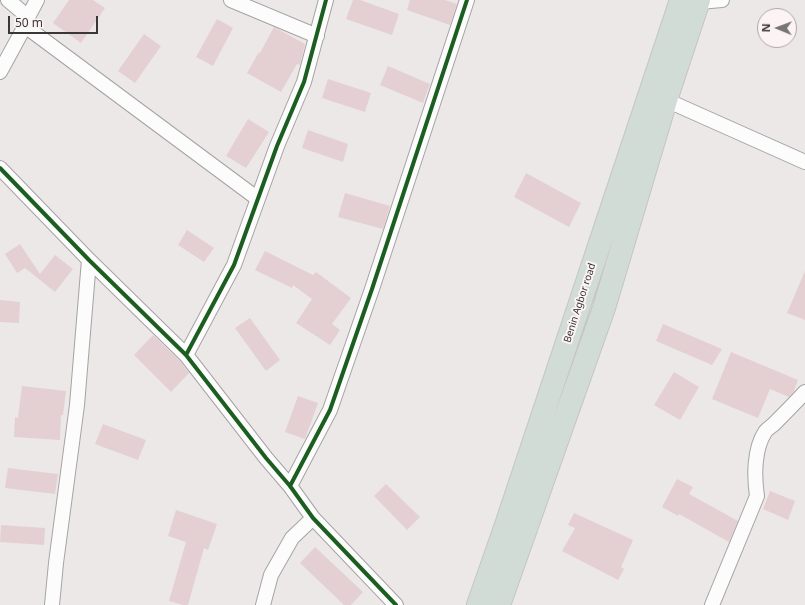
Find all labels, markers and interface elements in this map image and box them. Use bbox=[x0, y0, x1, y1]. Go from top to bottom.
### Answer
scale bar bbox=[10, 8, 100, 34]
north arrow bbox=[757, 8, 797, 48]
text: 50 m bbox=[15, 14, 43, 31]
text: N bbox=[758, 23, 773, 32]
street label: Benin Agbor road bbox=[561, 262, 599, 344]

